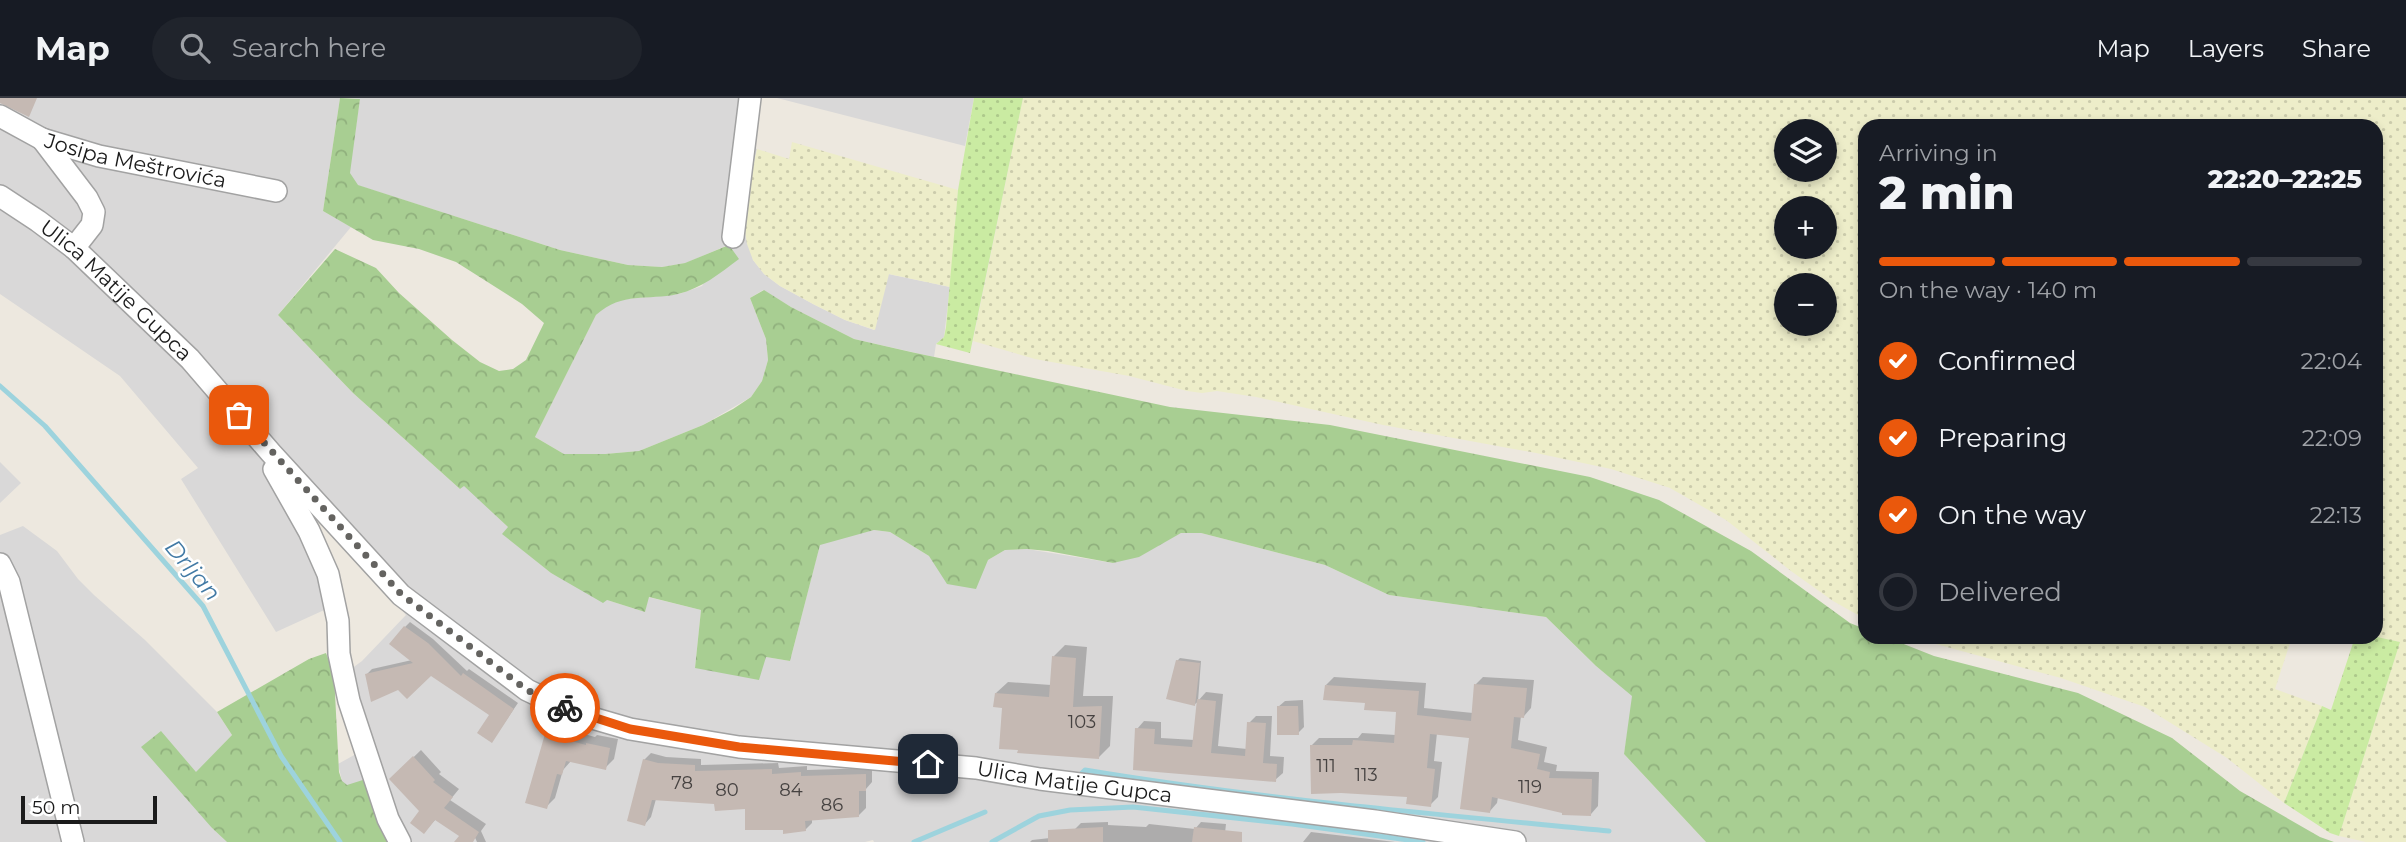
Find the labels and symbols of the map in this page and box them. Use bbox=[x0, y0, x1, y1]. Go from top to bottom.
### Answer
street label: Josipa Meštrovića bbox=[41, 127, 228, 193]
street label: Ulica Matije Gupca bbox=[36, 214, 197, 366]
pin bbox=[209, 385, 269, 445]
water label: Drljan bbox=[159, 534, 227, 606]
courier bbox=[530, 673, 600, 743]
house number: 103 bbox=[1068, 711, 1096, 733]
pin bbox=[898, 734, 958, 794]
street label: Ulica Matije Gupca bbox=[975, 755, 1174, 807]
house number: 111 bbox=[1316, 755, 1336, 777]
house number: 113 bbox=[1354, 764, 1378, 786]
house number: 78 bbox=[671, 772, 693, 794]
house number: 119 bbox=[1518, 776, 1542, 798]
house number: 80 bbox=[715, 779, 739, 801]
house number: 84 bbox=[779, 779, 803, 801]
scale bar bbox=[21, 793, 158, 825]
house number: 86 bbox=[821, 794, 843, 816]

